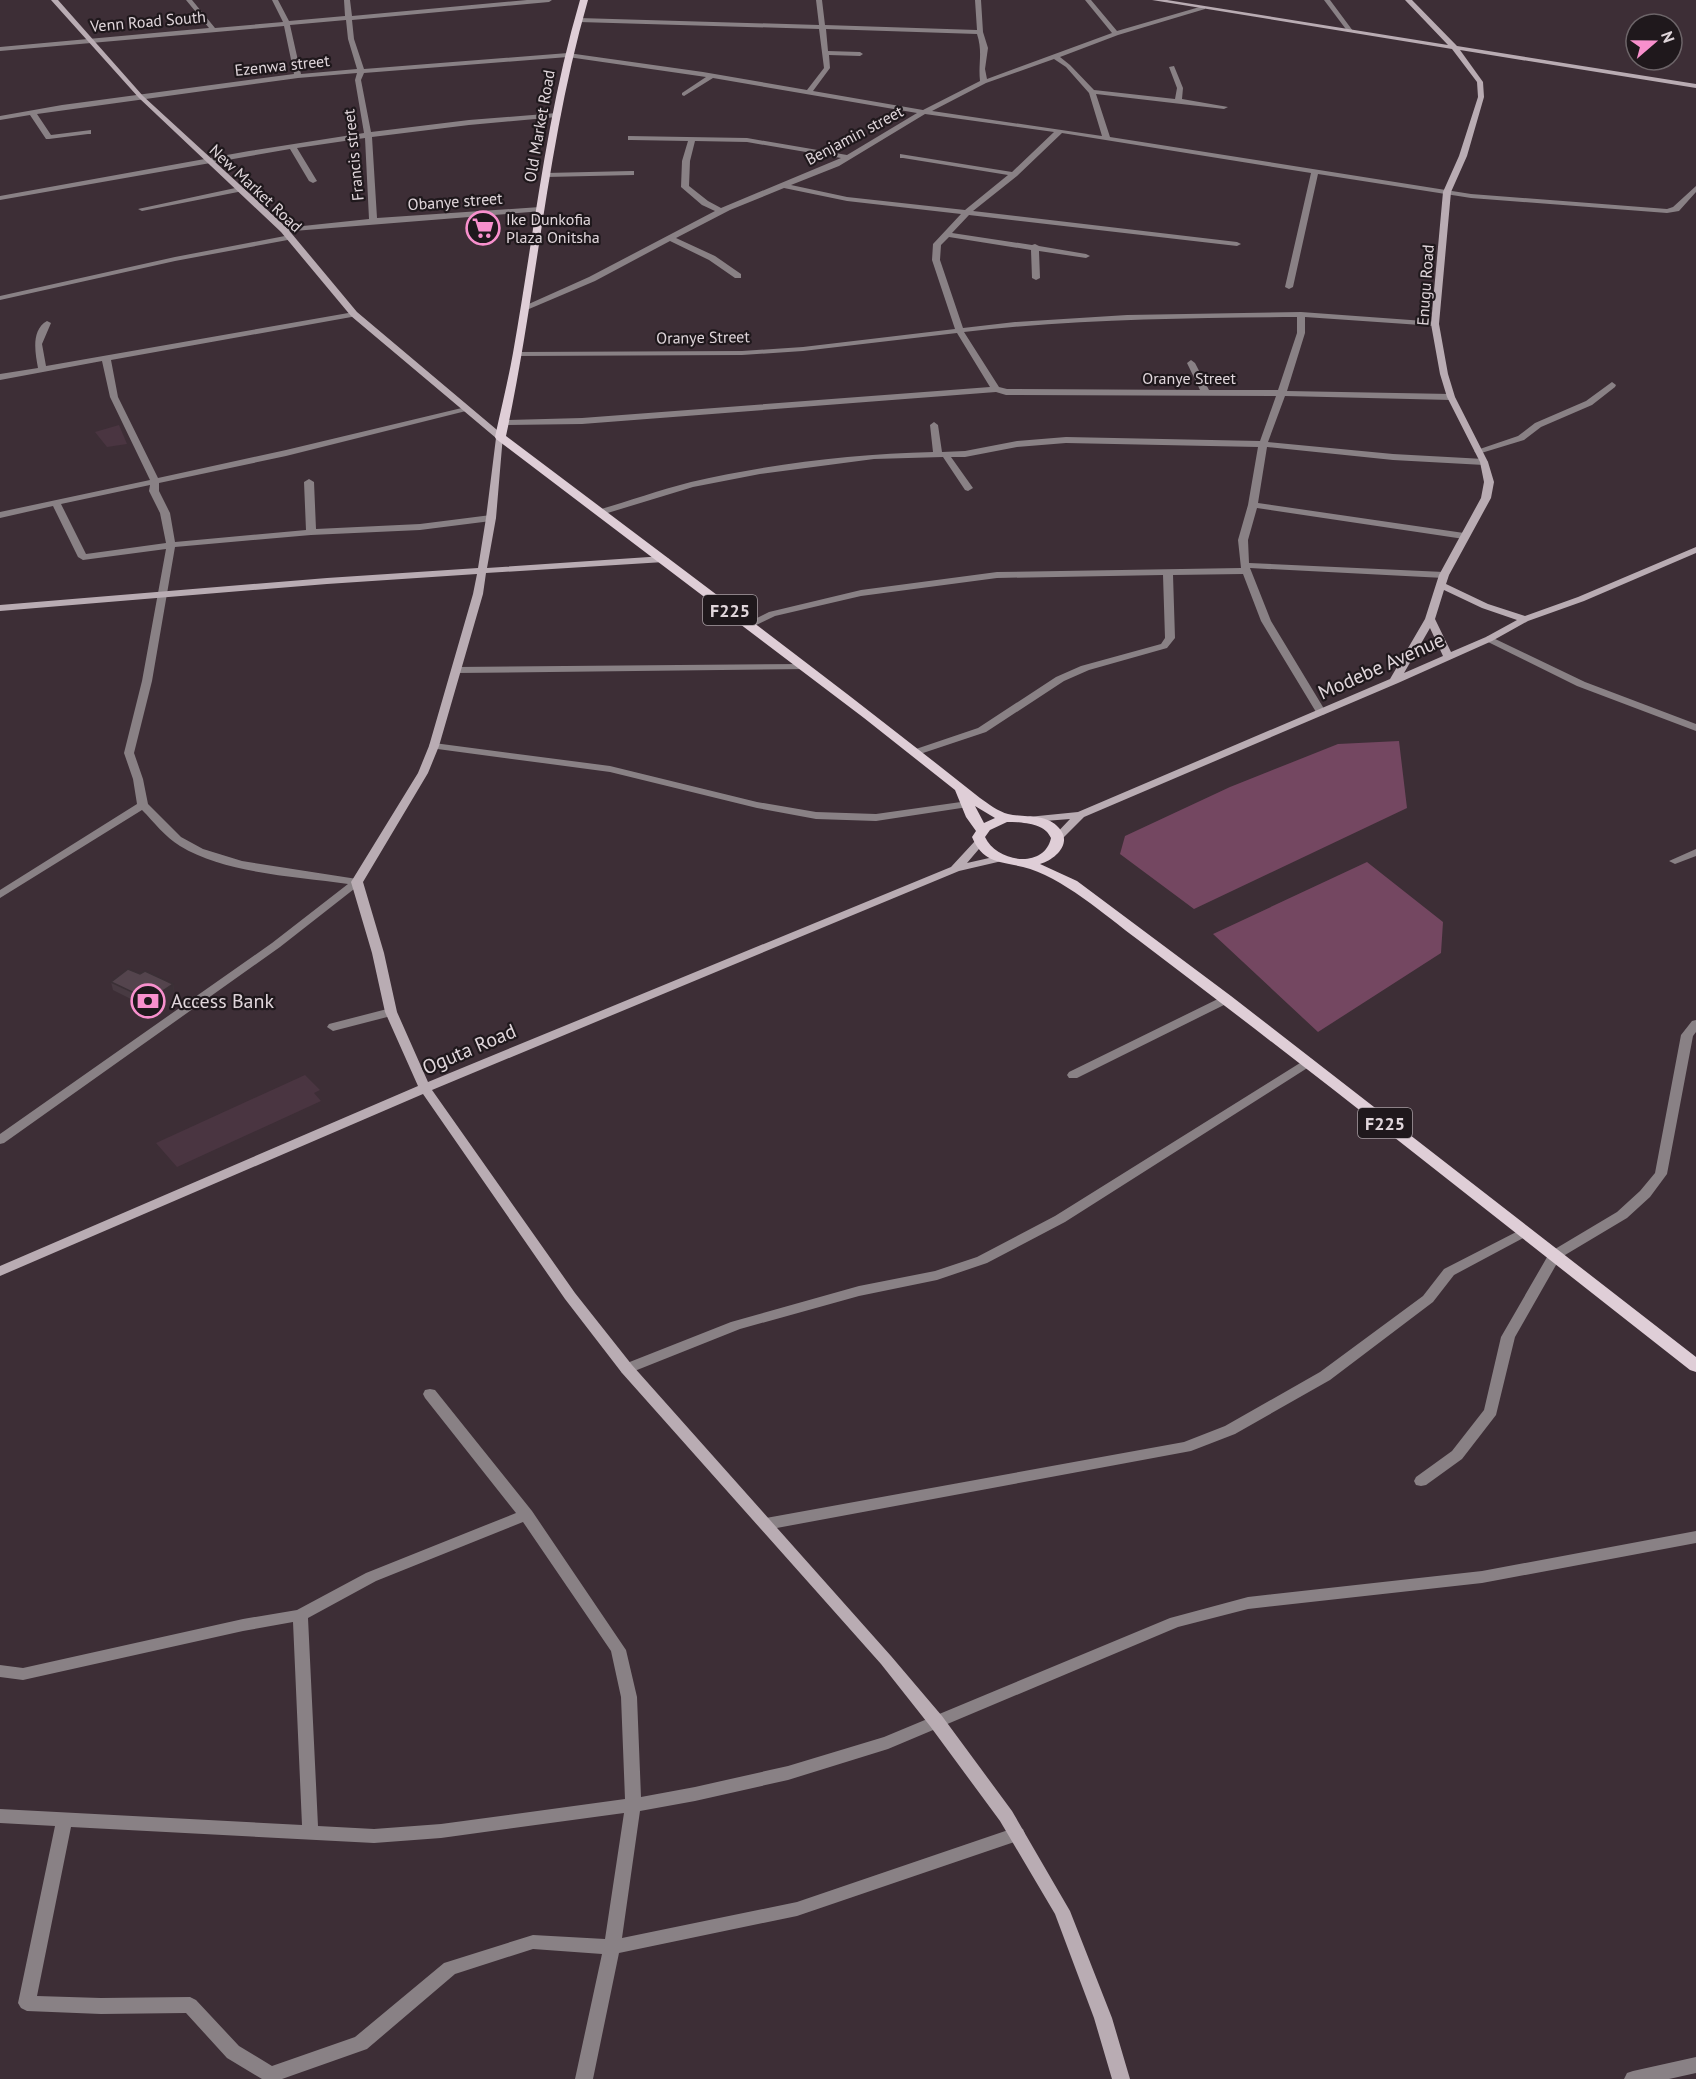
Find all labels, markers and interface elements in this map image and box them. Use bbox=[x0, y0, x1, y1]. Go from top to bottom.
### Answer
street label: Venn Road South bbox=[88, 6, 207, 36]
north arrow bbox=[1624, 12, 1684, 72]
text: N bbox=[1657, 29, 1679, 45]
street label: Ezenwa street bbox=[233, 50, 331, 80]
street label: Old Market Road bbox=[519, 68, 559, 184]
street label: Benjamin street bbox=[802, 101, 907, 169]
street label: Francis street bbox=[338, 108, 368, 202]
street label: New Market Road bbox=[205, 140, 307, 236]
street label: Obanye street bbox=[407, 188, 504, 214]
place label: Ike Dunkofia Plaza Onitsha bbox=[506, 209, 600, 247]
supermarket icon: Ike Dunkofia Plaza Onitsha bbox=[465, 210, 501, 246]
street label: Enugu Road bbox=[1412, 244, 1438, 326]
street label: Oranye Street bbox=[656, 326, 751, 348]
street label: Oranye Street bbox=[1142, 368, 1236, 388]
road number: F225 bbox=[703, 595, 757, 625]
street label: Modebe Avenue bbox=[1314, 627, 1448, 705]
bank icon: Access Bank bbox=[130, 983, 166, 1019]
place label: Access Bank bbox=[171, 988, 274, 1014]
street label: Oguta Road bbox=[418, 1018, 520, 1080]
road number: F225 bbox=[1358, 1108, 1412, 1138]

